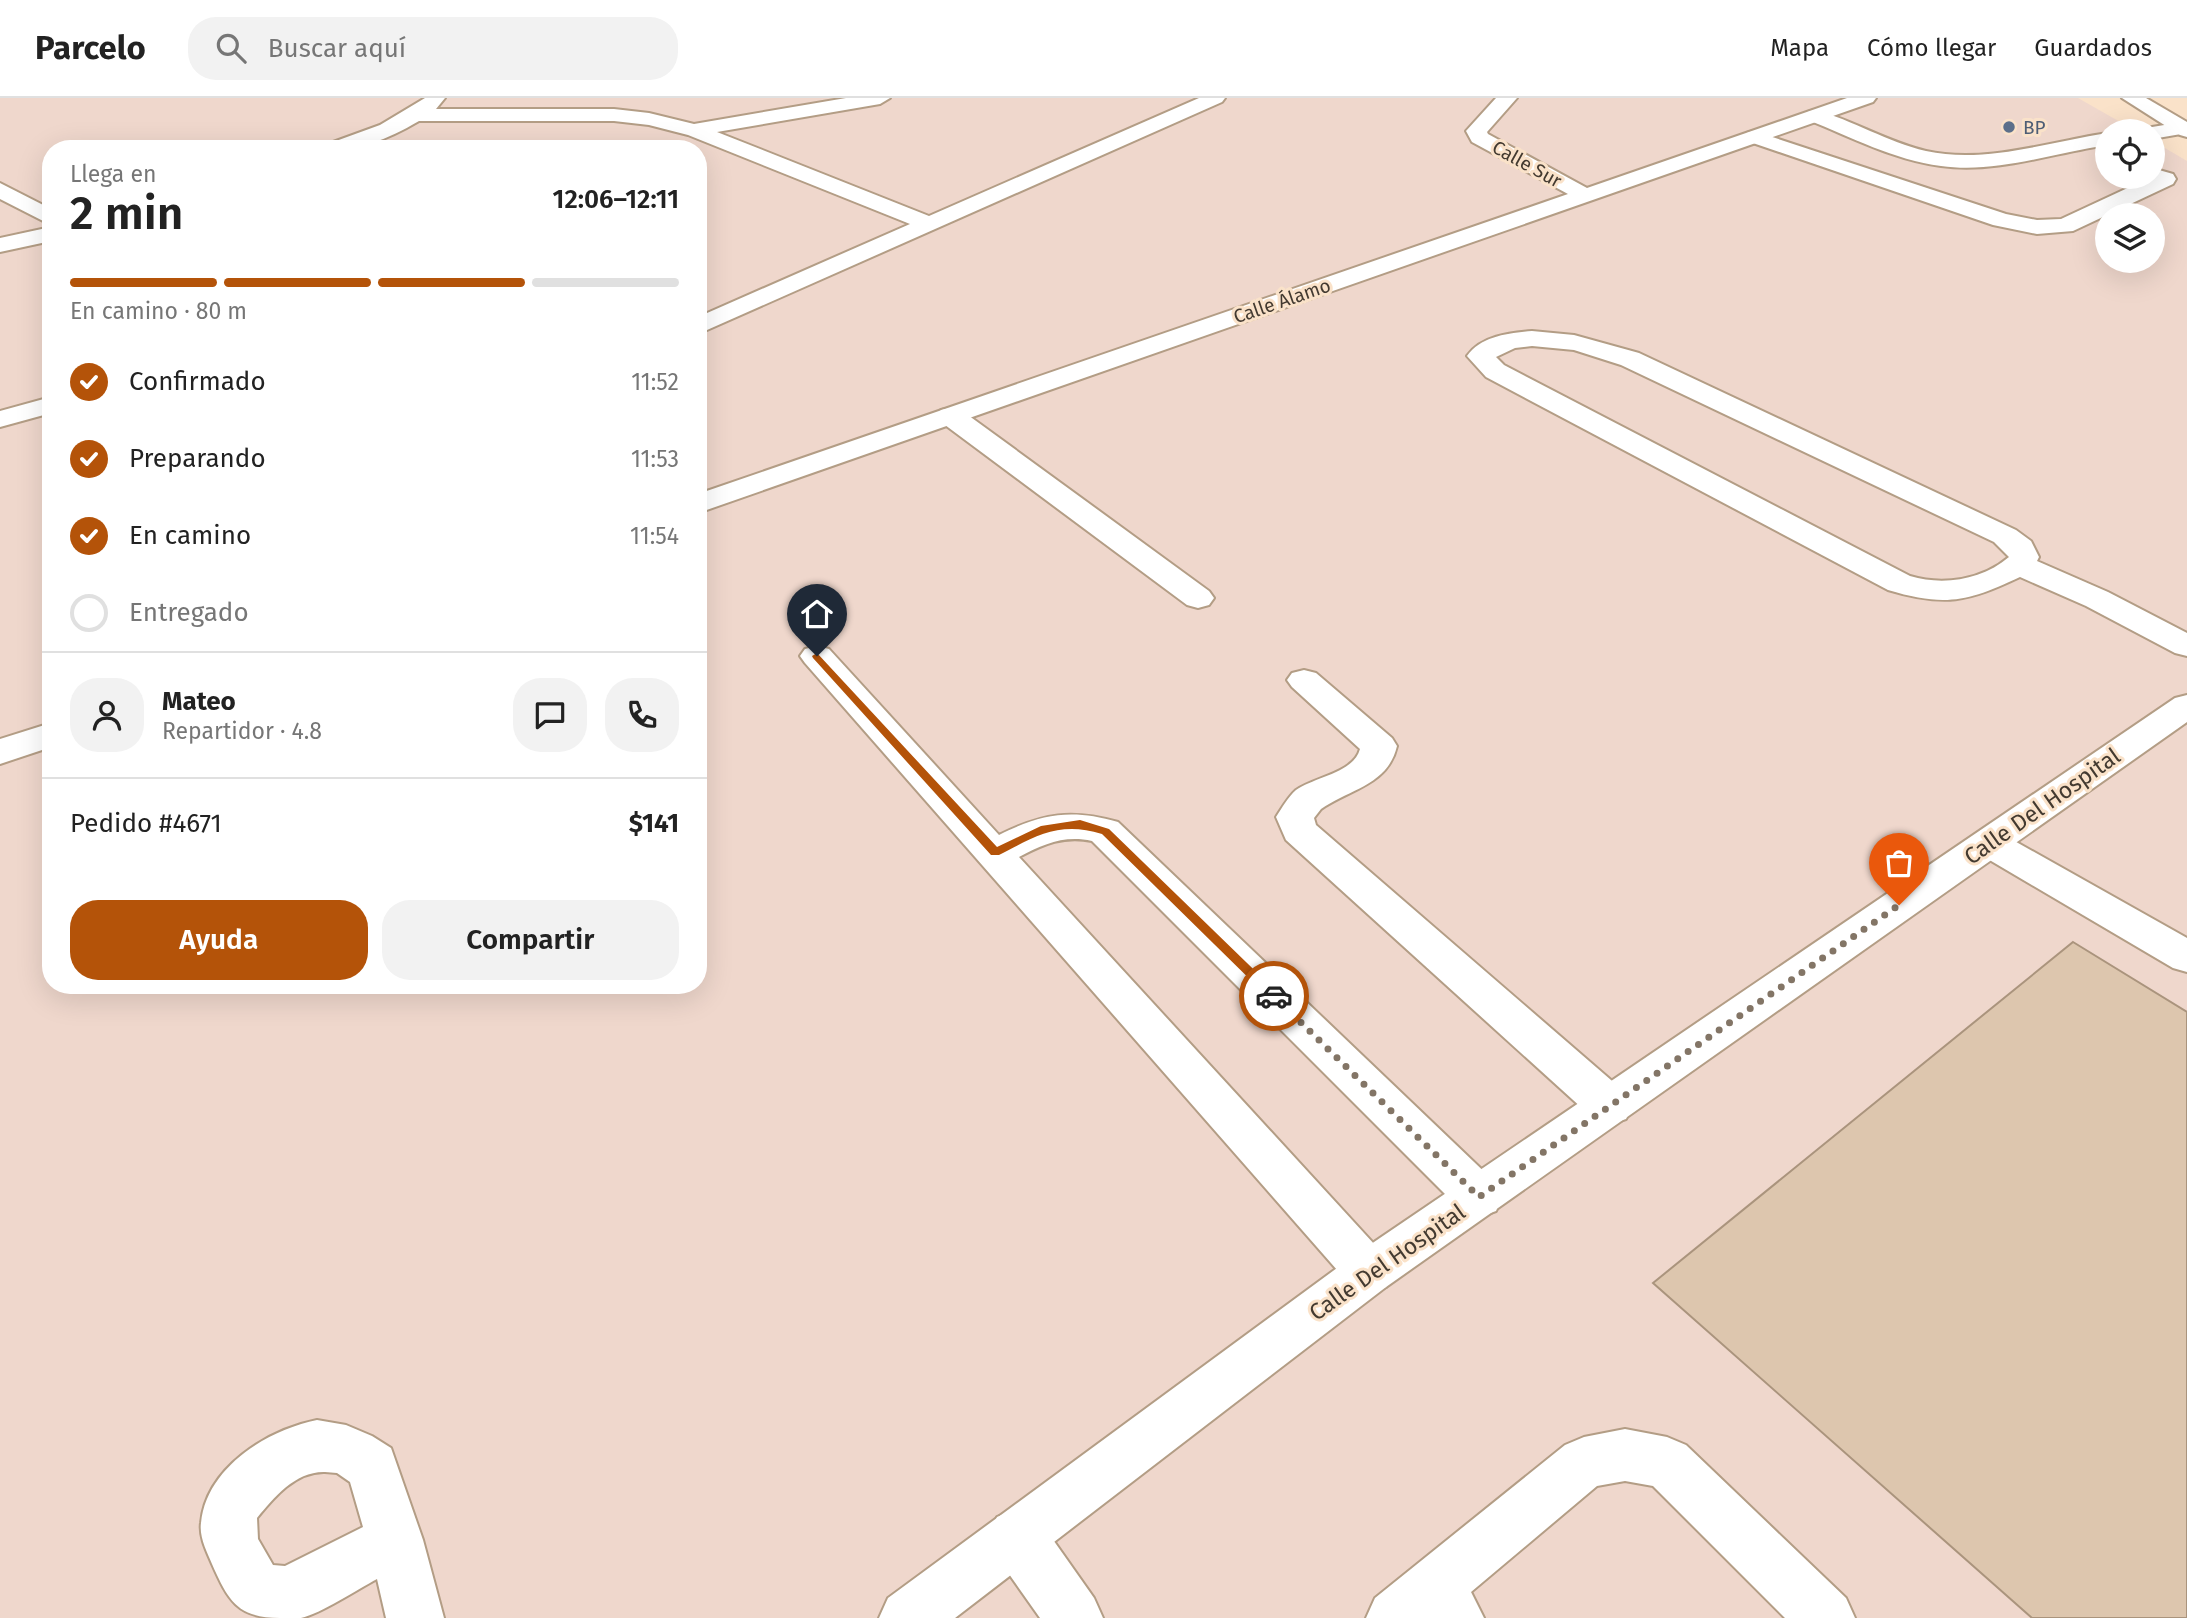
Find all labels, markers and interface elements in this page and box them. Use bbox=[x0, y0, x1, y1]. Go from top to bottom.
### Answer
search box bbox=[188, 17, 678, 80]
text: Parcelo bbox=[35, 28, 146, 68]
icon: search bbox=[212, 29, 250, 67]
text: Buscar aquí bbox=[268, 33, 406, 64]
text: Mapa bbox=[1770, 34, 1829, 62]
text: Cómo llegar bbox=[1867, 34, 1996, 62]
text: Guardados bbox=[2034, 34, 2152, 62]
place label: BP bbox=[2023, 116, 2046, 139]
marker: BP bbox=[2001, 119, 2017, 135]
map controls bbox=[2095, 119, 2165, 273]
button: locate bbox=[2095, 119, 2165, 189]
street label: Calle Sur bbox=[1488, 136, 1566, 193]
text: Llega en bbox=[70, 160, 156, 188]
text: 12:06–12:11 bbox=[553, 184, 679, 215]
text: 2 min bbox=[70, 186, 183, 241]
button: layers bbox=[2095, 203, 2165, 273]
street label: Calle Álamo bbox=[1230, 274, 1334, 328]
text: En camino · 80 m bbox=[70, 297, 247, 325]
icon: check bbox=[70, 363, 108, 401]
text: Confirmado bbox=[129, 366, 266, 397]
text: 11:52 bbox=[631, 368, 679, 396]
icon: check bbox=[70, 440, 108, 478]
text: Preparando bbox=[129, 443, 266, 474]
text: 11:53 bbox=[631, 445, 679, 473]
icon: check bbox=[70, 517, 108, 555]
text: En camino bbox=[129, 520, 251, 551]
text: 11:54 bbox=[630, 522, 679, 550]
pin bbox=[787, 584, 847, 656]
icon: home bbox=[798, 595, 836, 633]
text: Entregado bbox=[129, 597, 249, 628]
button: person bbox=[70, 678, 144, 752]
button: chat bbox=[513, 678, 587, 752]
button: phone bbox=[605, 678, 679, 752]
text: Mateo bbox=[162, 686, 236, 717]
text: Repartidor · 4.8 bbox=[162, 717, 322, 745]
street label: Calle Del Hospital bbox=[1959, 742, 2126, 870]
text: Pedido #4671 bbox=[70, 808, 222, 839]
text: $141 bbox=[629, 808, 679, 839]
pin bbox=[1869, 833, 1929, 905]
icon: bag bbox=[1880, 844, 1918, 882]
button: Ayuda bbox=[70, 900, 368, 980]
button: Compartir bbox=[382, 900, 679, 980]
courier bbox=[1239, 961, 1309, 1031]
icon: car bbox=[1255, 977, 1293, 1015]
street label: Calle Del Hospital bbox=[1304, 1198, 1471, 1326]

